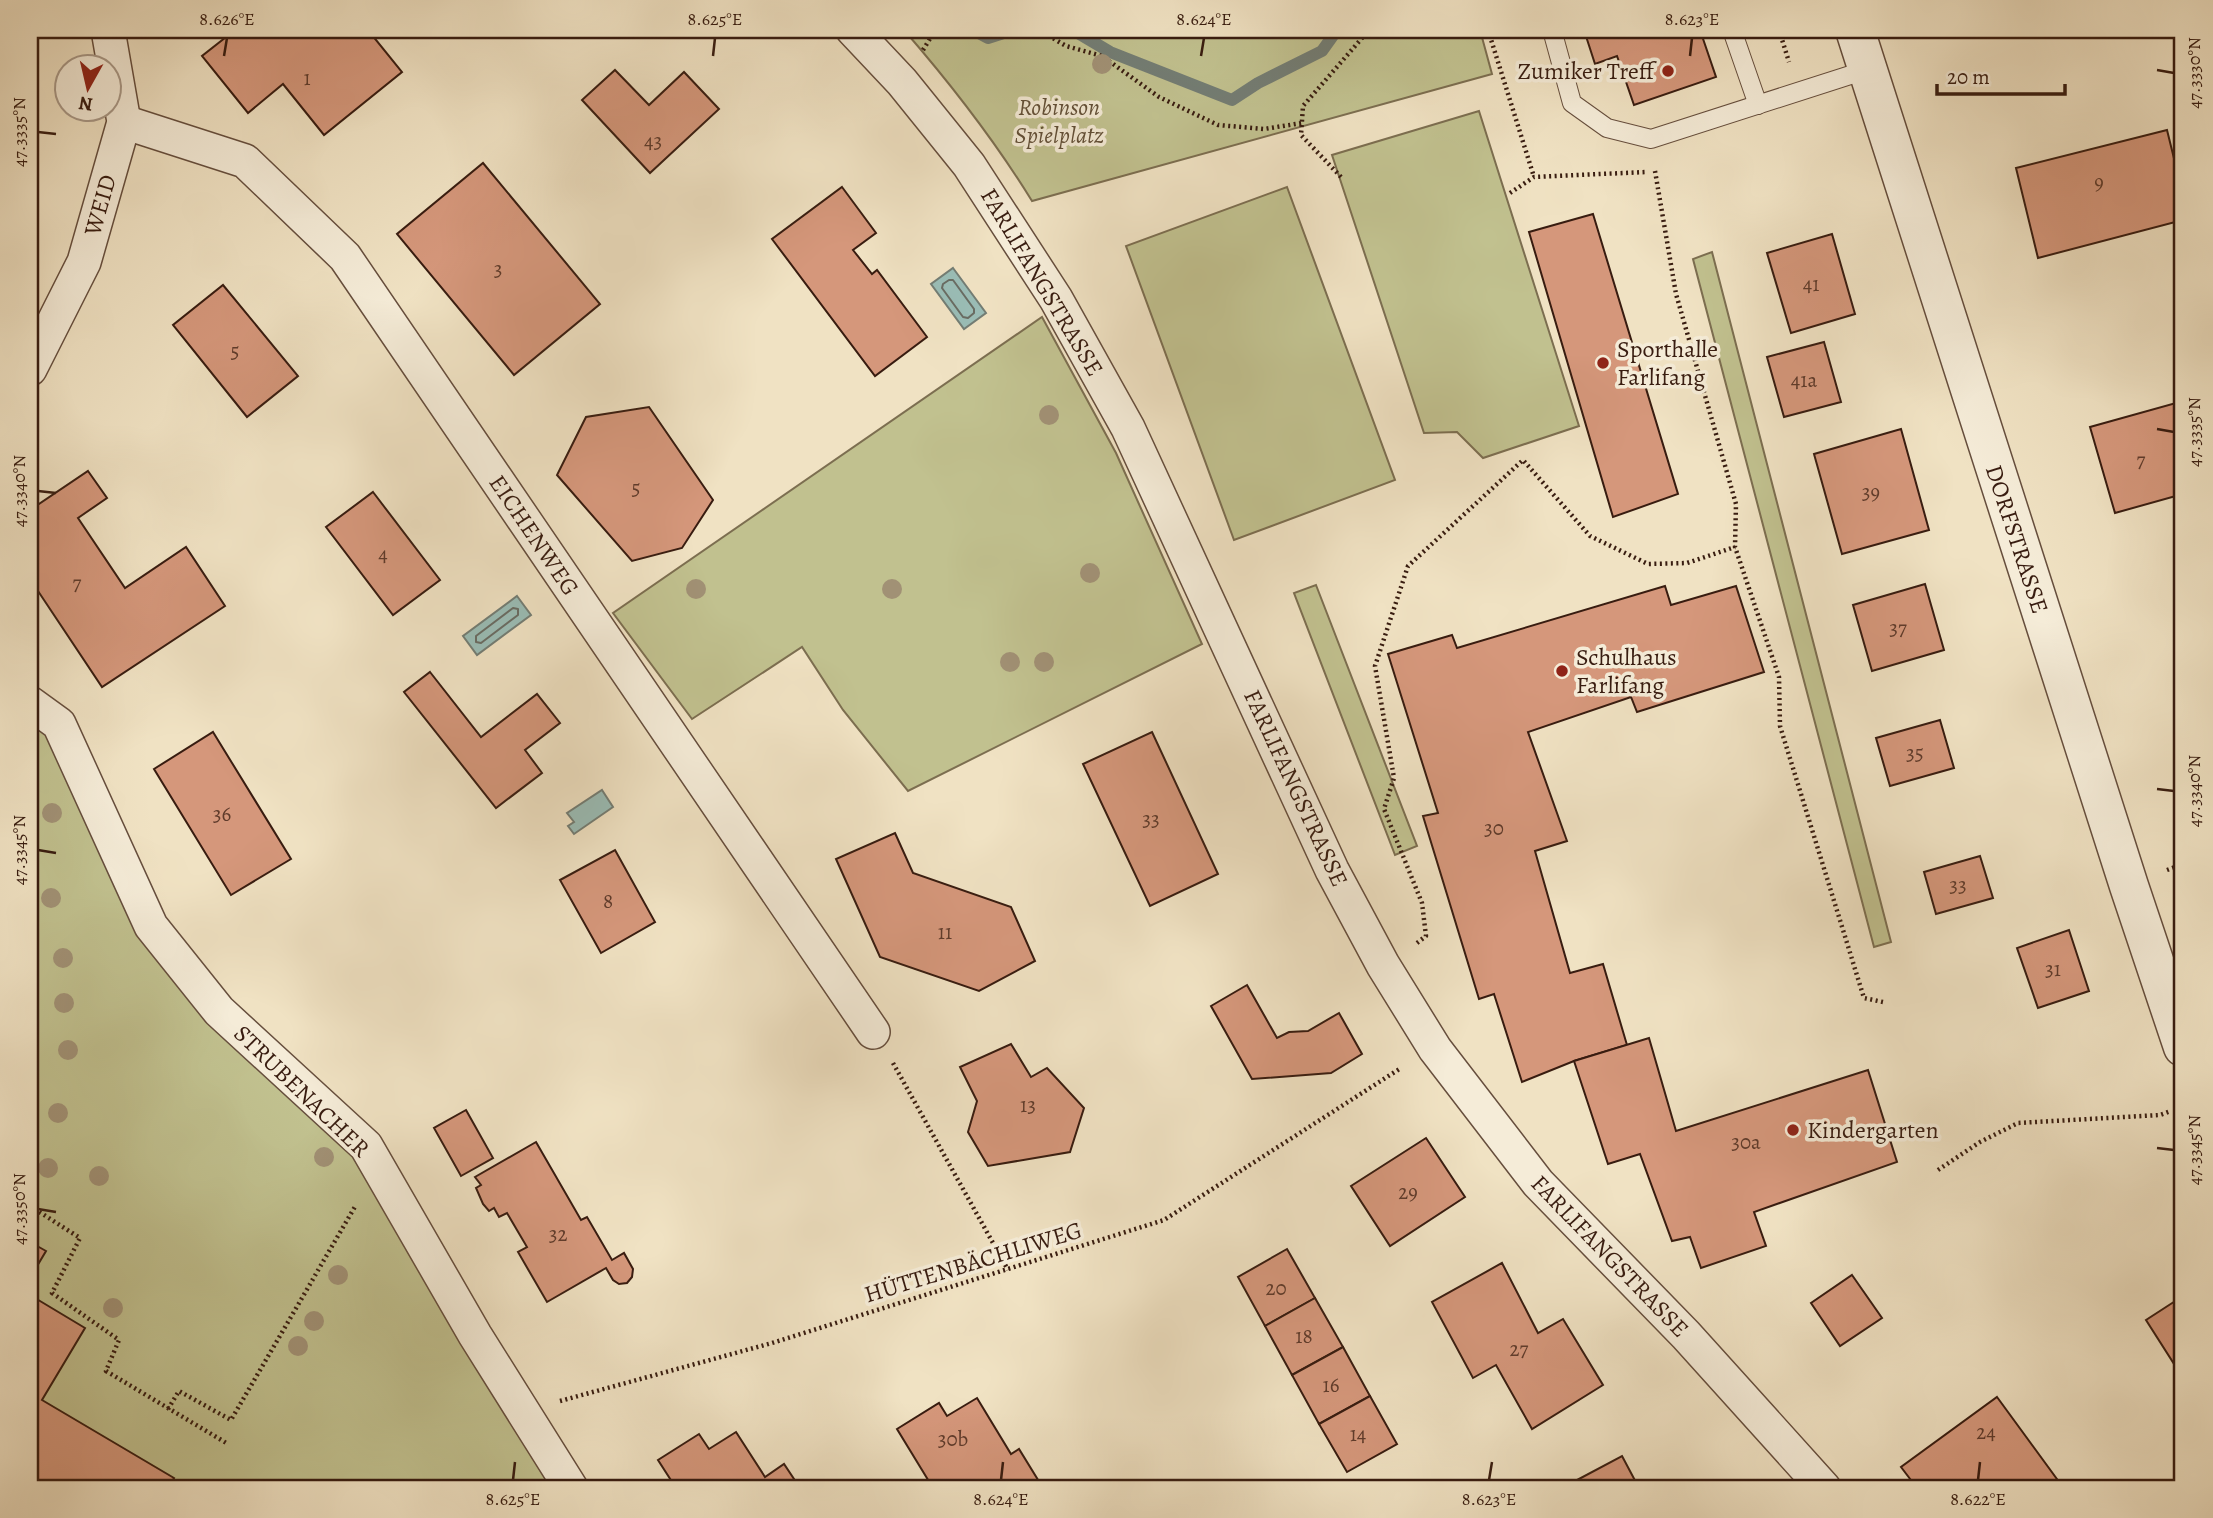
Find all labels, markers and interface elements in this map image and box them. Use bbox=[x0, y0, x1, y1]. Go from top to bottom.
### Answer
text: 8.626°E bbox=[199, 7, 255, 31]
text: 8.625°E bbox=[688, 7, 742, 31]
text: 8.624°E bbox=[1176, 7, 1232, 31]
text: 8.623°E bbox=[1665, 7, 1719, 31]
text: 47.3330°N bbox=[2182, 37, 2206, 109]
north arrow bbox=[52, 52, 122, 122]
scale bar bbox=[1937, 52, 2064, 96]
place label: Zumiker Treff bbox=[1518, 55, 1657, 87]
marker: Zumiker Treff bbox=[1660, 63, 1676, 79]
text: 20 m bbox=[1947, 63, 1990, 91]
house number: 1 bbox=[303, 64, 311, 92]
text: N bbox=[77, 90, 94, 118]
park label: Robinson Spielplatz bbox=[1015, 91, 1104, 151]
text: 47.3335°N bbox=[7, 97, 31, 167]
house number: 43 bbox=[644, 127, 662, 155]
house number: 9 bbox=[2094, 168, 2104, 196]
street label: WEID bbox=[76, 171, 124, 240]
street label: FARLIFANGSTRASSE bbox=[973, 182, 1111, 382]
house number: 3 bbox=[494, 255, 502, 283]
house number: 41 bbox=[1803, 270, 1819, 298]
place label: Sporthalle Farlifang bbox=[1617, 333, 1718, 393]
house number: 5 bbox=[230, 337, 240, 365]
marker: Sporthalle Farlifang bbox=[1595, 355, 1611, 371]
house number: 41a bbox=[1791, 366, 1817, 394]
text: 47.3335°N bbox=[2182, 397, 2206, 467]
house number: 7 bbox=[2137, 446, 2146, 474]
text: 47.3340°N bbox=[7, 455, 31, 527]
street label: DORFSTRASSE bbox=[1978, 461, 2056, 617]
street label: EICHENWEG bbox=[482, 468, 586, 602]
house number: 5 bbox=[631, 474, 641, 502]
house number: 39 bbox=[1862, 478, 1880, 506]
house number: 4 bbox=[378, 540, 388, 568]
house number: 7 bbox=[73, 569, 82, 597]
house number: 37 bbox=[1889, 614, 1907, 642]
place label: Schulhaus Farlifang bbox=[1576, 641, 1677, 701]
marker: Schulhaus Farlifang bbox=[1554, 663, 1570, 679]
street label: FARLIFANGSTRASSE bbox=[1236, 684, 1356, 892]
house number: 35 bbox=[1906, 739, 1924, 767]
text: 47.3340°N bbox=[2182, 755, 2206, 827]
house number: 36 bbox=[213, 800, 232, 828]
house number: 33 bbox=[1142, 805, 1160, 833]
house number: 30 bbox=[1484, 814, 1504, 842]
text: 47.3345°N bbox=[7, 815, 31, 885]
house number: 33 bbox=[1949, 871, 1967, 899]
house number: 8 bbox=[603, 887, 613, 915]
house number: 11 bbox=[938, 918, 952, 946]
house number: 31 bbox=[2045, 955, 2061, 983]
street label: STRUBENACHER bbox=[227, 1018, 377, 1164]
house number: 13 bbox=[1020, 1091, 1036, 1119]
place label: Kindergarten bbox=[1807, 1114, 1939, 1146]
text: 47.3345°N bbox=[2182, 1115, 2206, 1185]
marker: Kindergarten bbox=[1785, 1122, 1801, 1138]
house number: 30a bbox=[1731, 1128, 1761, 1156]
street label: FARLIFANGSTRASSE bbox=[1524, 1168, 1696, 1344]
text: 47.3350°N bbox=[7, 1173, 31, 1245]
house number: 29 bbox=[1398, 1178, 1418, 1206]
street label: HÜTTENBÄCHLIWEG bbox=[860, 1214, 1086, 1310]
house number: 32 bbox=[549, 1220, 567, 1248]
house number: 20 bbox=[1265, 1274, 1287, 1302]
house number: 18 bbox=[1295, 1322, 1313, 1350]
house number: 27 bbox=[1510, 1335, 1529, 1363]
house number: 16 bbox=[1323, 1371, 1340, 1399]
house number: 24 bbox=[1976, 1418, 1996, 1446]
house number: 14 bbox=[1350, 1420, 1366, 1448]
house number: 30b bbox=[938, 1425, 968, 1453]
text: 8.625°E bbox=[486, 1487, 540, 1511]
text: 8.624°E bbox=[973, 1487, 1029, 1511]
text: 8.623°E bbox=[1462, 1487, 1516, 1511]
text: 8.622°E bbox=[1950, 1487, 2006, 1511]

